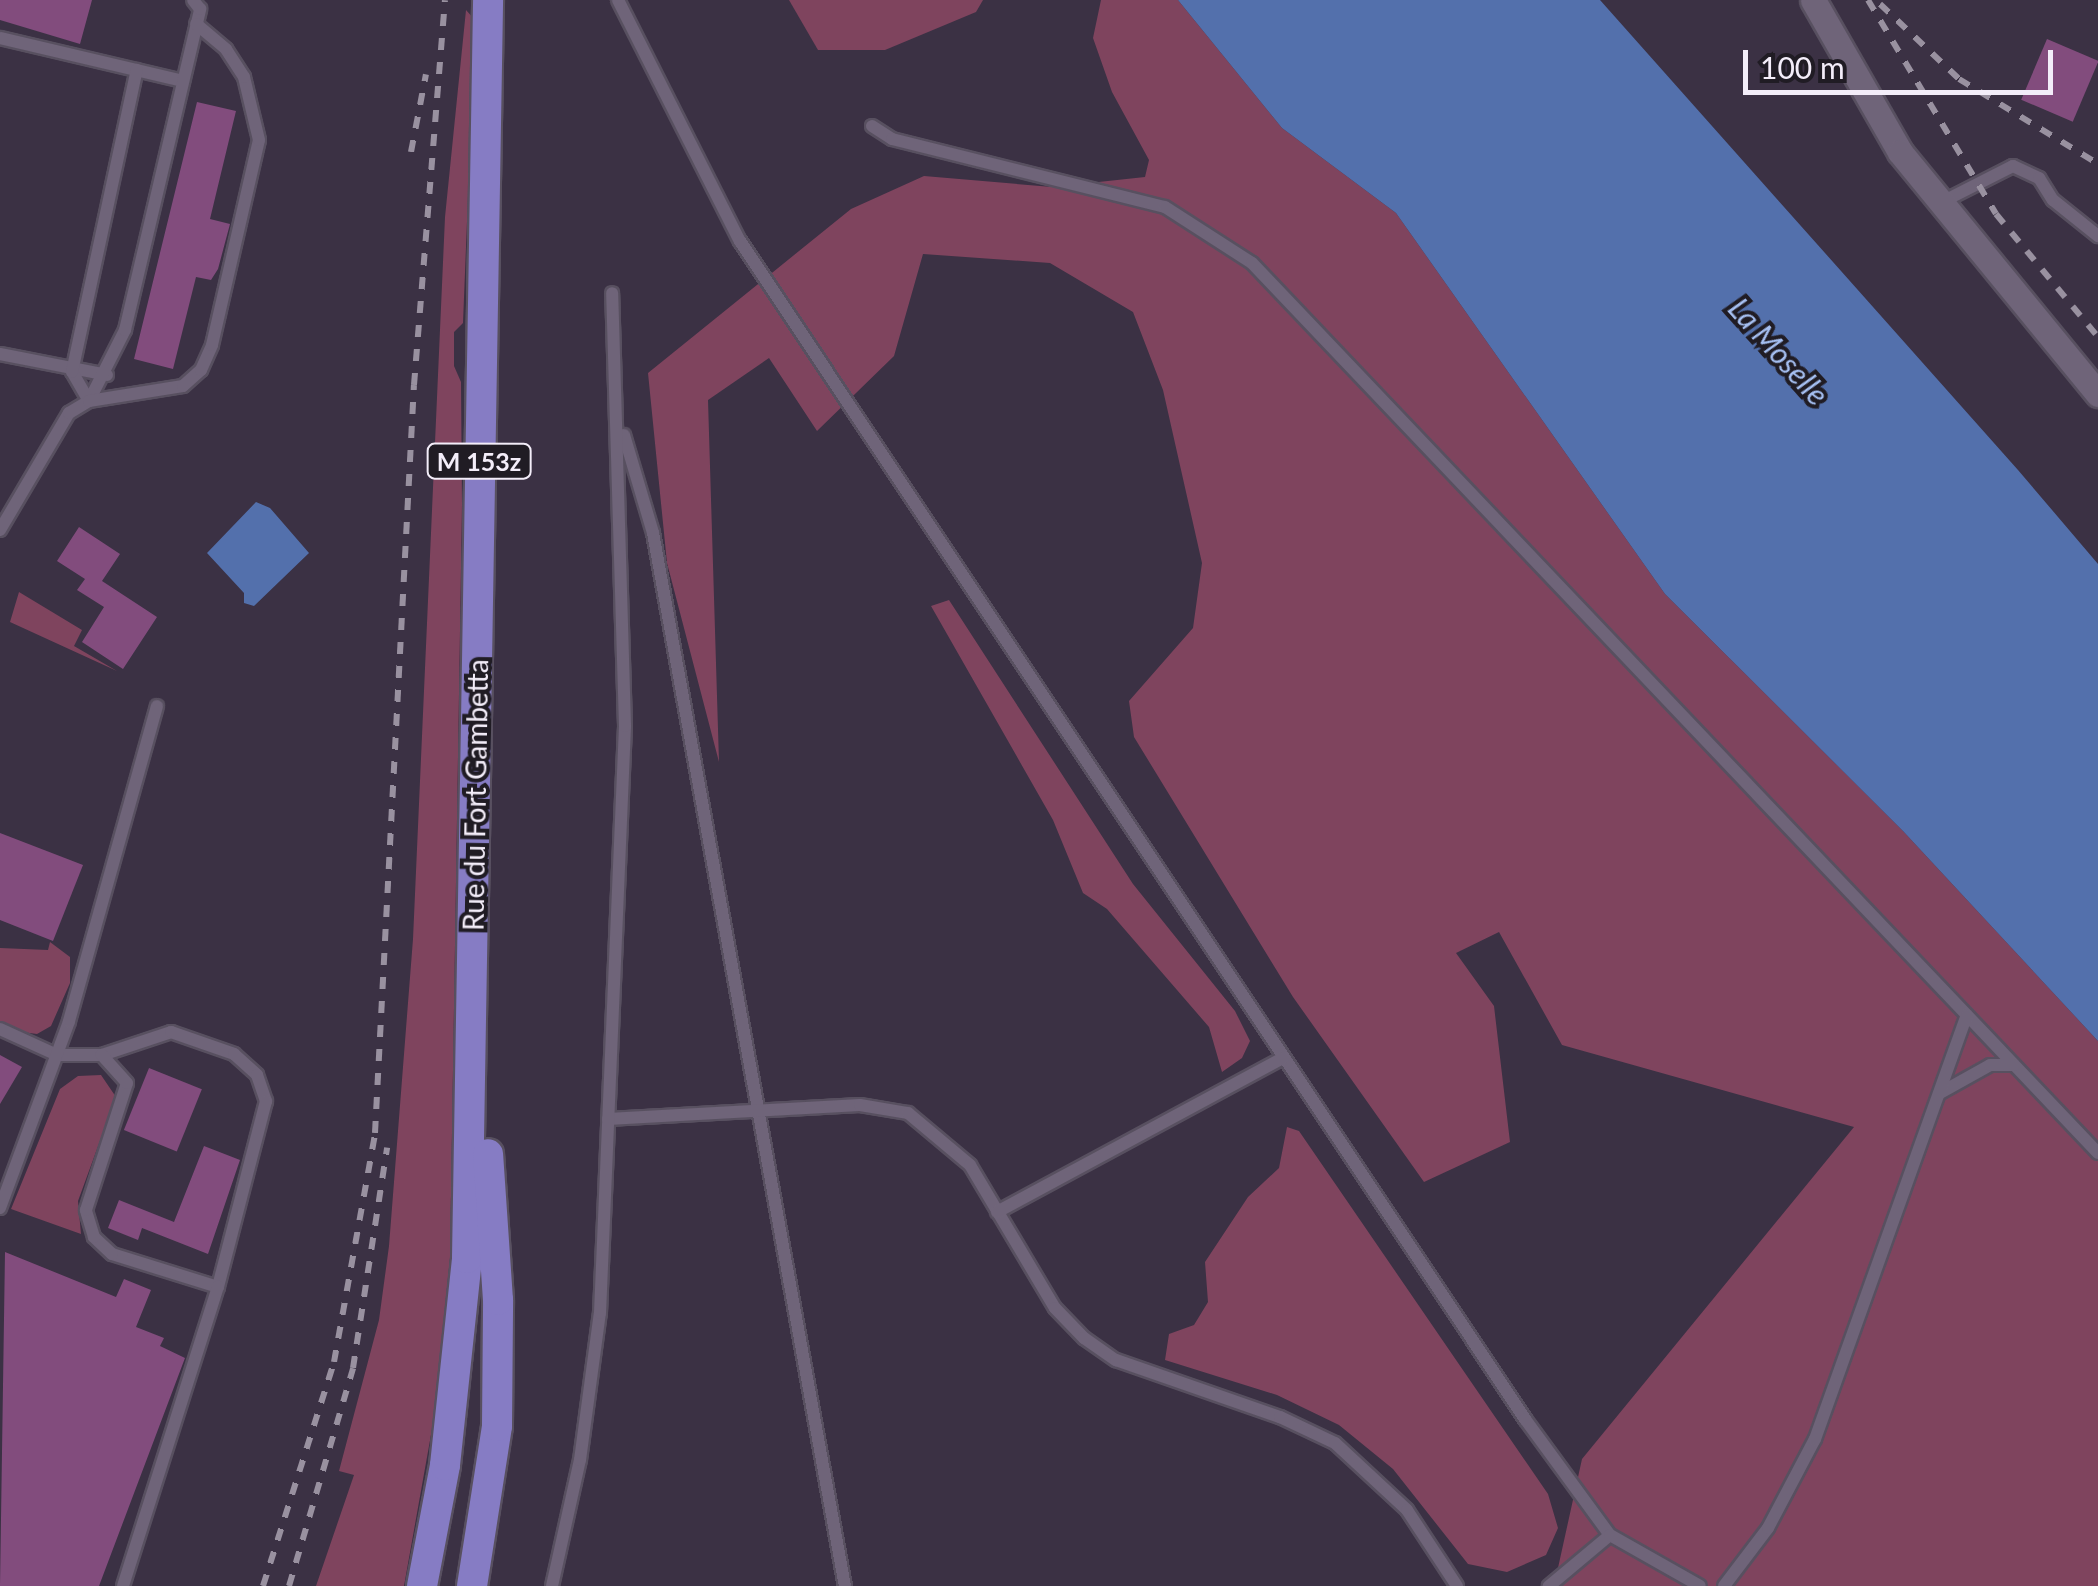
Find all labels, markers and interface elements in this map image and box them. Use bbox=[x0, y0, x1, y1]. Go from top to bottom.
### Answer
scale bar bbox=[1748, 30, 2058, 92]
text: 100 m bbox=[1760, 49, 1845, 85]
water label: La Moselle bbox=[1722, 290, 1836, 412]
road number: M 153z bbox=[426, 441, 532, 481]
street label: Rue du Fort Gambetta bbox=[456, 659, 494, 931]

